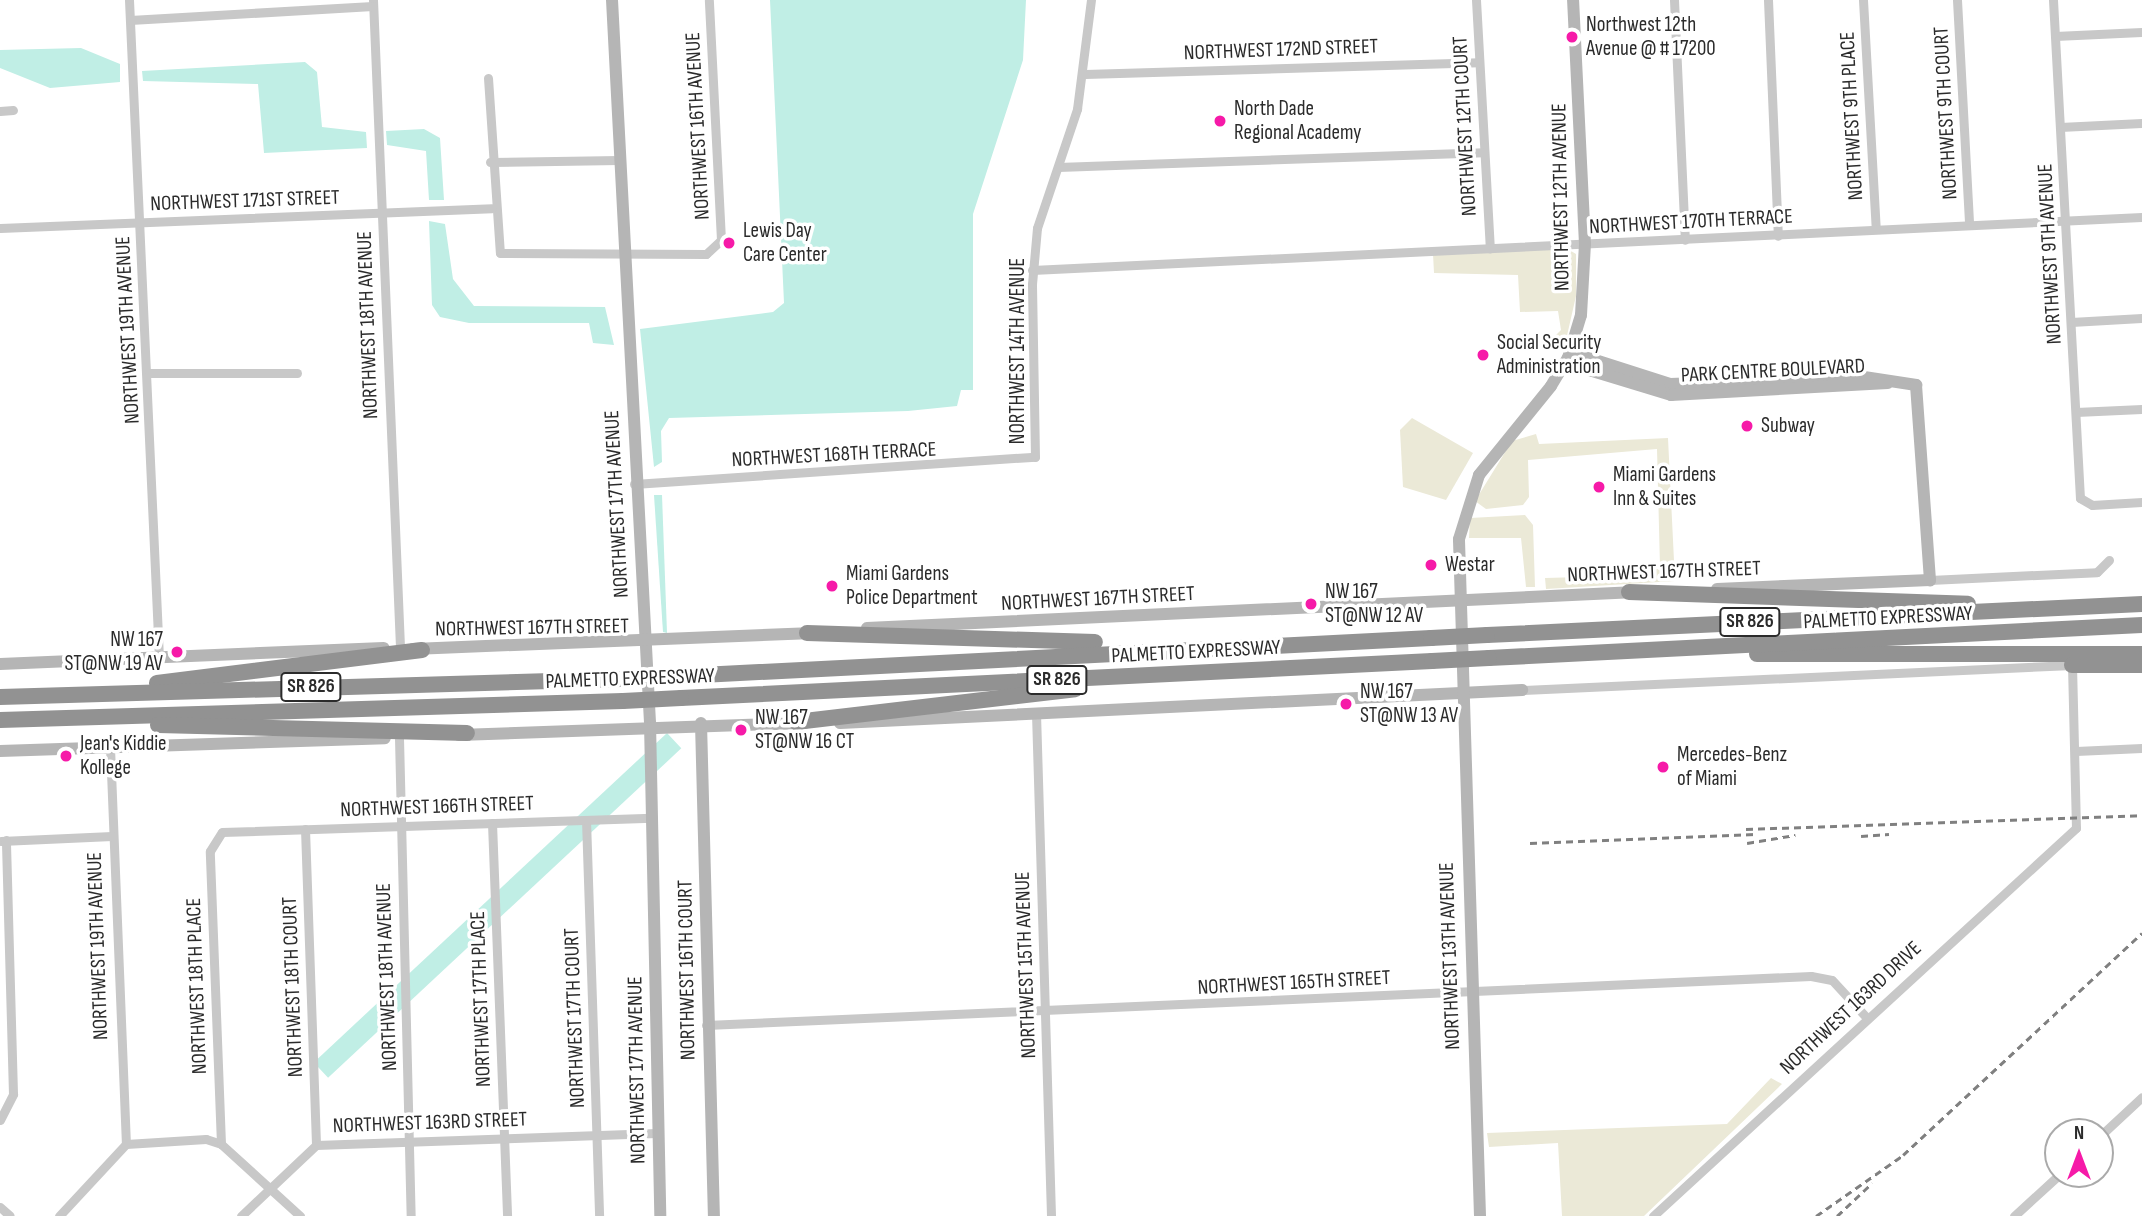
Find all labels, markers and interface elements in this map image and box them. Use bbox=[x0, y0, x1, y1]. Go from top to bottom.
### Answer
place label: Northwest 12th Avenue @ # 17200 bbox=[1586, 12, 1716, 62]
street label: NORTHWEST 9TH COURT bbox=[1929, 26, 1963, 200]
marker: Northwest 12th Avenue @ # 17200 bbox=[1564, 29, 1580, 45]
street label: NORTHWEST 9TH PLACE bbox=[1835, 31, 1869, 201]
street label: NORTHWEST 16TH AVENUE bbox=[681, 32, 715, 220]
street label: NORTHWEST 172ND STREET bbox=[1183, 34, 1379, 66]
street label: NORTHWEST 12TH COURT bbox=[1448, 35, 1482, 217]
place label: North Dade Regional Academy bbox=[1234, 96, 1361, 146]
street label: NORTHWEST 12TH AVENUE bbox=[1547, 103, 1575, 291]
marker: North Dade Regional Academy bbox=[1212, 113, 1228, 129]
street label: NORTHWEST 9TH AVENUE bbox=[2033, 163, 2067, 345]
street label: NORTHWEST 171ST STREET bbox=[150, 185, 340, 217]
street label: NORTHWEST 170TH TERRACE bbox=[1589, 204, 1793, 240]
place label: Lewis Day Care Center bbox=[743, 218, 827, 268]
street label: NORTHWEST 18TH AVENUE bbox=[352, 231, 384, 419]
street label: NORTHWEST 19TH AVENUE bbox=[110, 235, 146, 425]
marker: Lewis Day Care Center bbox=[721, 235, 737, 251]
street label: NORTHWEST 14TH AVENUE bbox=[1005, 258, 1031, 444]
place label: Social Security Administration bbox=[1497, 330, 1601, 380]
marker: Social Security Administration bbox=[1475, 347, 1491, 363]
street label: PARK CENTRE BOULEVARD bbox=[1680, 354, 1866, 388]
street label: NORTHWEST 17TH AVENUE bbox=[600, 410, 634, 598]
place label: Subway bbox=[1761, 413, 1815, 439]
marker: Subway bbox=[1739, 418, 1755, 434]
street label: NORTHWEST 168TH TERRACE bbox=[731, 437, 937, 473]
place label: Miami Gardens Inn & Suites bbox=[1613, 462, 1716, 512]
marker: Miami Gardens Inn & Suites bbox=[1591, 479, 1607, 495]
place label: Westar bbox=[1445, 552, 1495, 578]
street label: NORTHWEST 167TH STREET bbox=[1567, 556, 1761, 588]
marker: Westar bbox=[1423, 557, 1439, 573]
place label: Miami Gardens Police Department bbox=[846, 561, 978, 611]
marker: Miami Gardens Police Department bbox=[824, 578, 840, 594]
place label: NW 167 ST@NW 12 AV bbox=[1325, 579, 1423, 629]
street label: NORTHWEST 167TH STREET bbox=[1001, 581, 1195, 617]
marker: NW 167 ST@NW 12 AV bbox=[1303, 596, 1319, 612]
street label: PALMETTO EXPRESSWAY bbox=[1803, 601, 1973, 635]
road number: SR 826 bbox=[1718, 607, 1782, 638]
street label: NORTHWEST 167TH STREET bbox=[435, 614, 629, 642]
place label: NW 167 ST@NW 19 AV bbox=[64, 627, 163, 677]
street label: PALMETTO EXPRESSWAY bbox=[1111, 635, 1281, 669]
marker: NW 167 ST@NW 19 AV bbox=[169, 644, 185, 660]
street label: PALMETTO EXPRESSWAY bbox=[545, 663, 715, 695]
road number: SR 826 bbox=[1026, 664, 1088, 695]
road number: SR 826 bbox=[280, 672, 342, 702]
place label: NW 167 ST@NW 13 AV bbox=[1360, 679, 1458, 729]
marker: NW 167 ST@NW 13 AV bbox=[1338, 696, 1354, 712]
place label: NW 167 ST@NW 16 CT bbox=[755, 705, 854, 755]
marker: NW 167 ST@NW 16 CT bbox=[733, 722, 749, 738]
place label: Jean's Kiddie Kollege bbox=[80, 731, 167, 781]
place label: Mercedes-Benz of Miami bbox=[1677, 742, 1787, 792]
marker: Jean's Kiddie Kollege bbox=[58, 748, 74, 764]
marker: Mercedes-Benz of Miami bbox=[1655, 759, 1671, 775]
street label: NORTHWEST 166TH STREET bbox=[340, 791, 534, 823]
street label: NORTHWEST 19TH AVENUE bbox=[82, 852, 114, 1040]
street label: NORTHWEST 13TH AVENUE bbox=[1434, 862, 1466, 1050]
street label: NORTHWEST 15TH AVENUE bbox=[1010, 871, 1042, 1059]
street label: NORTHWEST 16TH COURT bbox=[673, 880, 701, 1060]
street label: NORTHWEST 18TH AVENUE bbox=[371, 883, 403, 1071]
street label: NORTHWEST 18TH COURT bbox=[277, 896, 309, 1078]
street label: NORTHWEST 18TH PLACE bbox=[181, 897, 213, 1075]
street label: NORTHWEST 17TH PLACE bbox=[465, 911, 497, 1087]
street label: NORTHWEST 17TH COURT bbox=[559, 927, 591, 1109]
street label: NORTHWEST 163RD DRIVE bbox=[1775, 936, 1927, 1080]
street label: NORTHWEST 165TH STREET bbox=[1197, 965, 1391, 1001]
street label: NORTHWEST 17TH AVENUE bbox=[623, 976, 651, 1164]
street label: NORTHWEST 163RD STREET bbox=[332, 1107, 528, 1139]
north arrow bbox=[2044, 1118, 2114, 1188]
text: N bbox=[2074, 1122, 2084, 1145]

